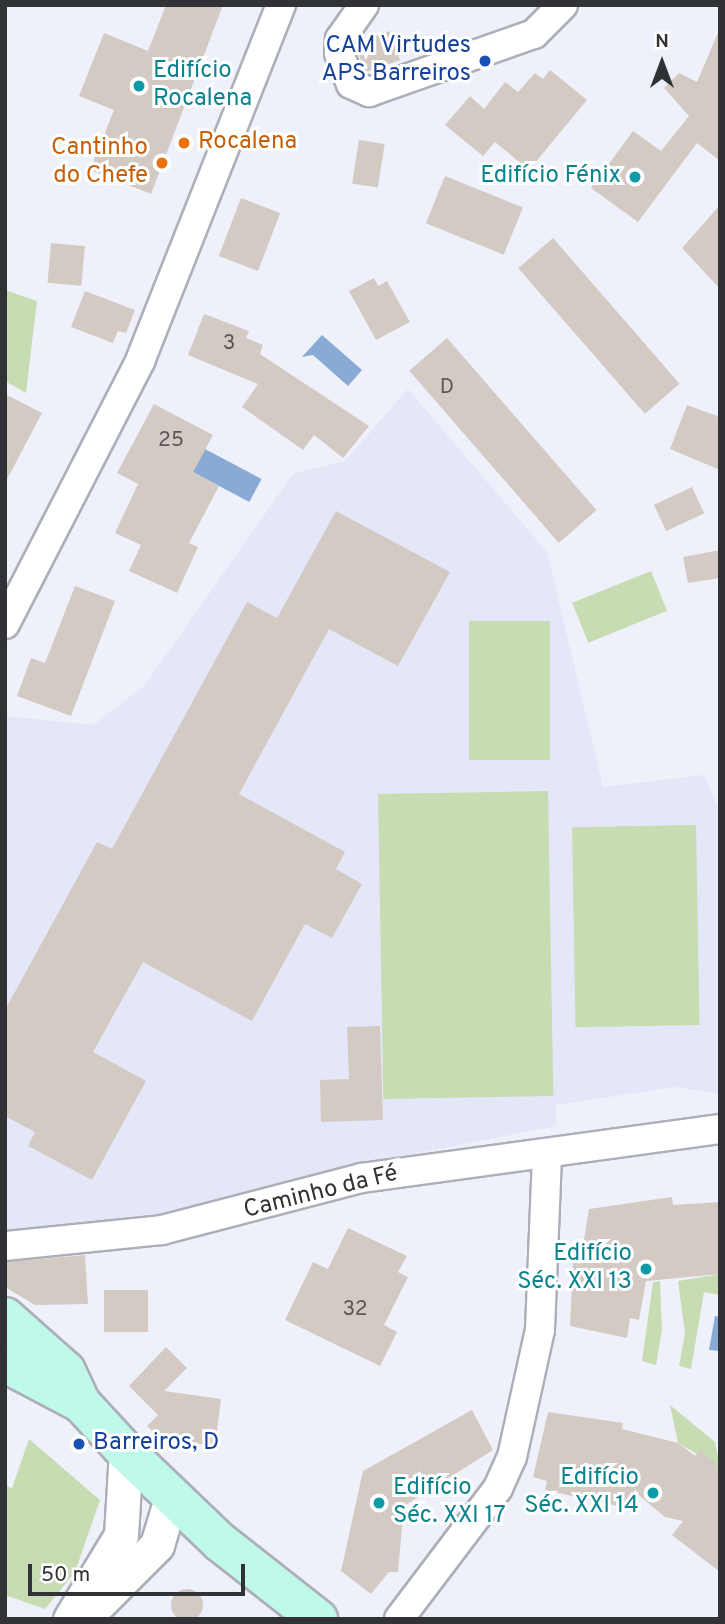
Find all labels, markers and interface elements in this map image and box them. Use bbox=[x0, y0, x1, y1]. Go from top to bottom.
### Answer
north arrow bbox=[627, 28, 697, 98]
text: N bbox=[655, 30, 669, 54]
place label: CAM Virtudes APS Barreiros bbox=[322, 33, 471, 89]
marker: CAM Virtudes APS Barreiros bbox=[477, 53, 493, 69]
place label: Edifício Rocalena bbox=[153, 58, 252, 114]
marker: Edifício Rocalena bbox=[131, 78, 147, 94]
place label: Rocalena bbox=[198, 129, 297, 157]
place label: Cantinho do Chefe bbox=[51, 135, 148, 191]
marker: Rocalena bbox=[176, 135, 192, 151]
marker: Cantinho do Chefe bbox=[154, 155, 170, 171]
place label: Edifício Fénix bbox=[480, 163, 621, 191]
marker: Edifício Fénix bbox=[627, 169, 643, 185]
house number: 3 bbox=[223, 331, 235, 357]
house number: D bbox=[440, 375, 454, 401]
house number: 25 bbox=[158, 428, 184, 454]
street label: Caminho da Fé bbox=[241, 1160, 401, 1226]
place label: Edifício Séc. XXI 13 bbox=[517, 1241, 632, 1297]
marker: Edifício Séc. XXI 13 bbox=[638, 1261, 654, 1277]
house number: 32 bbox=[342, 1297, 368, 1323]
place label: Barreiros, D bbox=[93, 1430, 219, 1458]
marker: Barreiros, D bbox=[71, 1436, 87, 1452]
place label: Edifício Séc. XXI 14 bbox=[524, 1465, 639, 1521]
place label: Edifício Séc. XXI 17 bbox=[393, 1475, 506, 1531]
marker: Edifício Séc. XXI 14 bbox=[645, 1485, 661, 1501]
marker: Edifício Séc. XXI 17 bbox=[371, 1495, 387, 1511]
scale bar bbox=[32, 1550, 248, 1594]
text: 50 m bbox=[41, 1562, 90, 1589]

